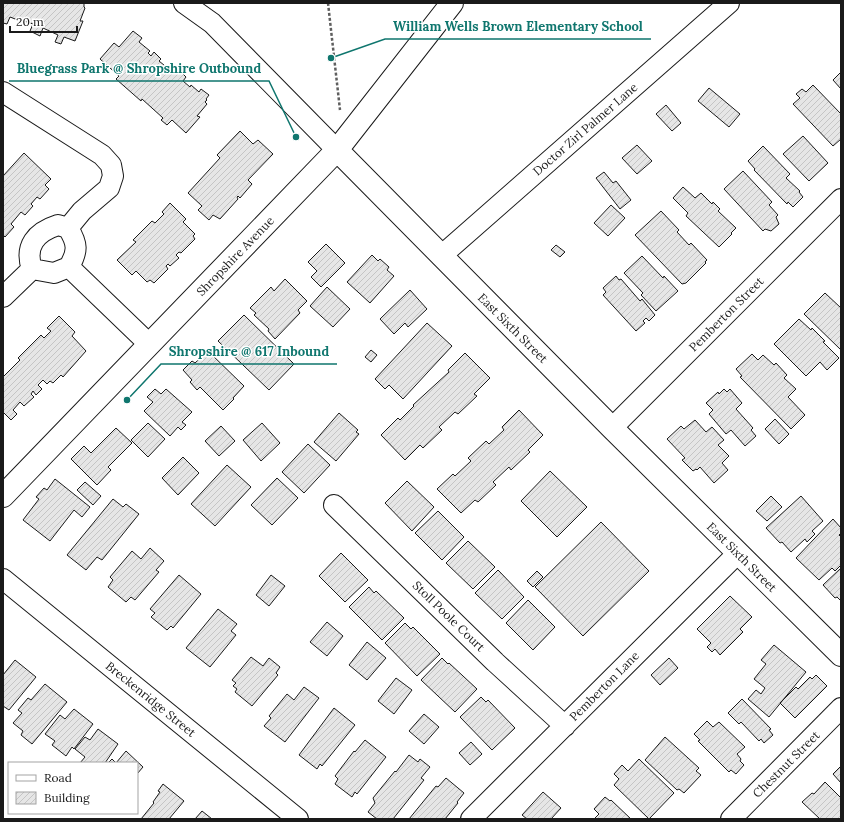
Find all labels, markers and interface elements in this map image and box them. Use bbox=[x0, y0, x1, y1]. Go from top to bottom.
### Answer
scale bar bbox=[10, 8, 77, 34]
text: 20 m bbox=[16, 14, 44, 29]
callout: William Wells Brown Elementary School bbox=[385, 14, 651, 39]
text: William Wells Brown Elementary School bbox=[393, 18, 643, 35]
callout: Bluegrass Park @ Shropshire Outbound bbox=[9, 56, 269, 81]
text: Bluegrass Park @ Shropshire Outbound bbox=[17, 60, 261, 77]
street label: Doctor Zirl Palmer Lane bbox=[530, 79, 641, 179]
street label: Shropshire Avenue bbox=[193, 213, 277, 299]
street label: Pemberton Street bbox=[686, 273, 767, 354]
street label: East Sixth Street bbox=[475, 290, 551, 366]
callout: Shropshire @ 617 Inbound bbox=[161, 339, 337, 364]
text: Shropshire @ 617 Inbound bbox=[169, 343, 329, 360]
street label: East Sixth Street bbox=[704, 519, 780, 595]
street label: Stoll Poole Court bbox=[410, 578, 489, 655]
street label: Pemberton Lane bbox=[566, 648, 642, 724]
street label: Breckenridge Street bbox=[103, 658, 199, 740]
street label: Chestnut Street bbox=[749, 727, 823, 801]
legend bbox=[8, 762, 138, 814]
text: Road bbox=[44, 770, 72, 785]
text: Building bbox=[44, 790, 90, 805]

